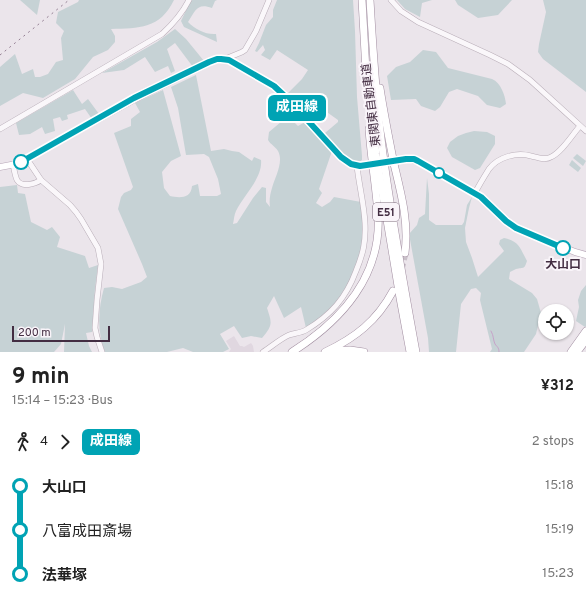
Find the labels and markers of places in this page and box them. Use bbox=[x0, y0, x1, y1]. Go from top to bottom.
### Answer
unlabelled marker bbox=[13, 154, 29, 170]
unlabelled marker bbox=[433, 167, 445, 179]
marker: 大山口 bbox=[555, 240, 571, 256]
place label: 大山口 bbox=[545, 257, 581, 273]

